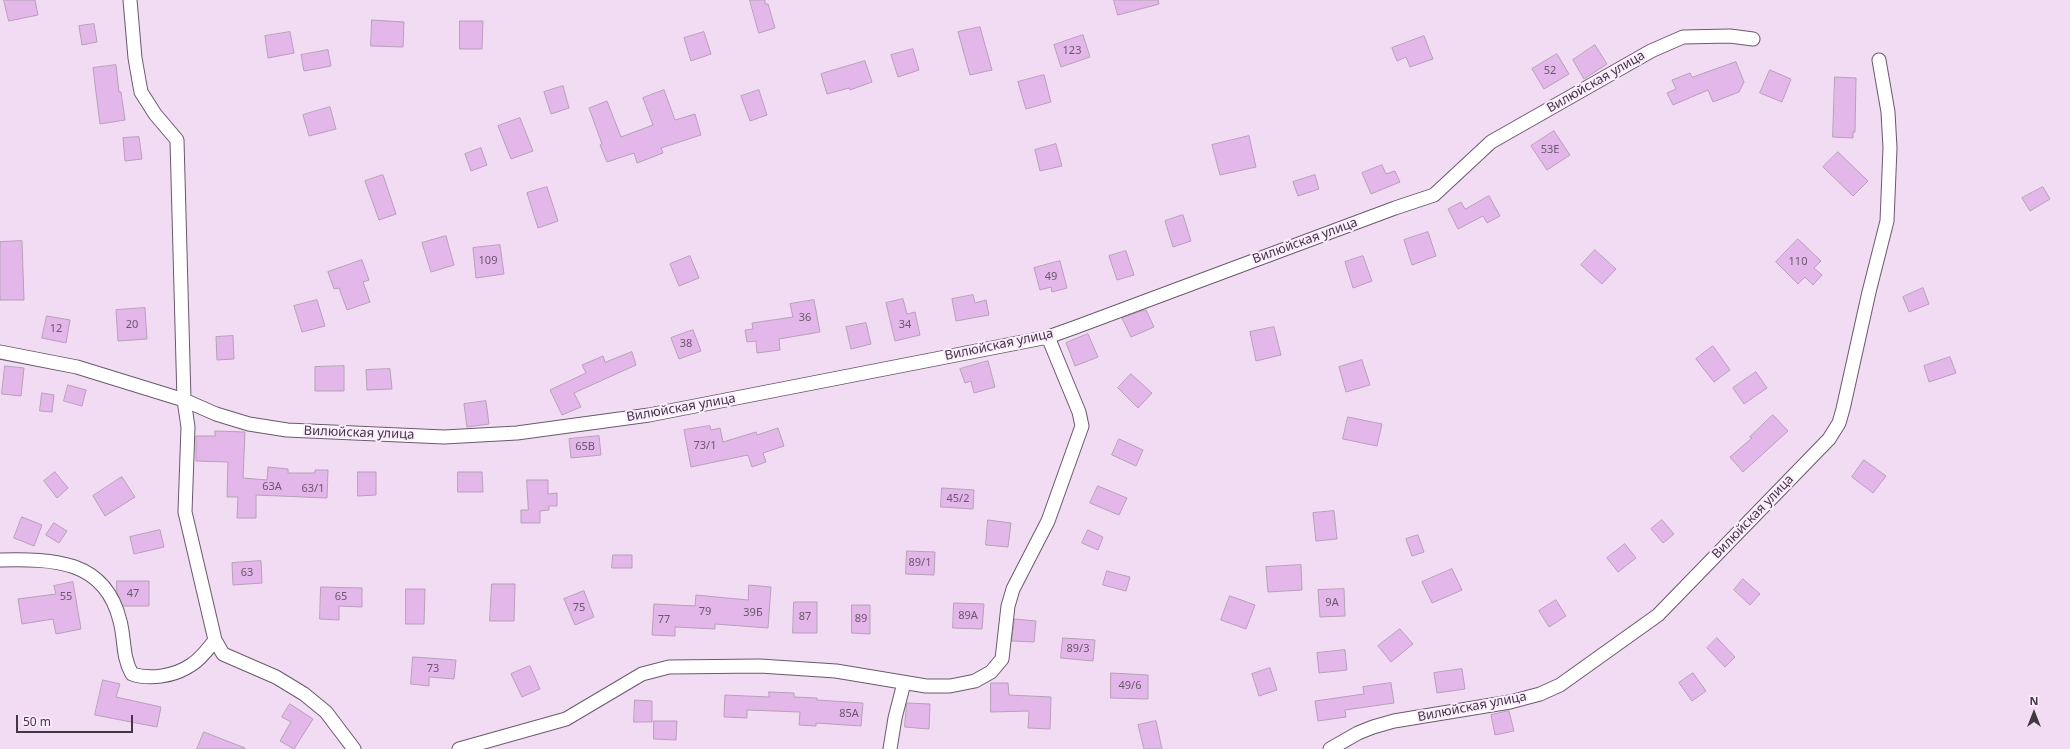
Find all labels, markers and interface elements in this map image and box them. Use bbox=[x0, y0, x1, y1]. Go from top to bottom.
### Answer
house number: 123 bbox=[1063, 44, 1081, 58]
street label: Вилюйская улица bbox=[1544, 48, 1648, 116]
house number: 52 bbox=[1544, 64, 1556, 78]
house number: 53Е bbox=[1541, 143, 1559, 157]
street label: Вилюйская улица bbox=[1250, 215, 1360, 267]
house number: 109 bbox=[479, 254, 497, 268]
house number: 110 bbox=[1789, 255, 1807, 269]
house number: 49 bbox=[1045, 270, 1057, 284]
house number: 36 bbox=[799, 311, 811, 325]
house number: 20 bbox=[126, 318, 138, 332]
house number: 34 bbox=[899, 318, 911, 332]
house number: 12 bbox=[50, 322, 62, 336]
street label: Вилюйская улица bbox=[943, 326, 1055, 364]
house number: 38 bbox=[680, 337, 692, 351]
street label: Вилюйская улица bbox=[625, 391, 737, 425]
street label: Вилюйская улица bbox=[303, 423, 415, 443]
house number: 73/1 bbox=[694, 439, 716, 453]
house number: 65В bbox=[575, 440, 595, 454]
street label: Вилюйская улица bbox=[1709, 472, 1797, 562]
house number: 63А bbox=[262, 480, 282, 494]
house number: 63/1 bbox=[302, 482, 324, 496]
house number: 45/2 bbox=[947, 492, 969, 506]
house number: 89/1 bbox=[909, 556, 931, 570]
house number: 63 bbox=[241, 566, 253, 580]
house number: 47 bbox=[127, 587, 139, 601]
house number: 55 bbox=[60, 590, 72, 604]
house number: 65 bbox=[335, 590, 347, 604]
house number: 9А bbox=[1325, 596, 1339, 610]
house number: 75 bbox=[573, 601, 585, 615]
house number: 79 bbox=[699, 605, 711, 619]
house number: 39Б bbox=[743, 606, 763, 620]
house number: 89А bbox=[958, 609, 978, 623]
house number: 87 bbox=[799, 610, 811, 624]
house number: 89 bbox=[855, 612, 867, 626]
house number: 77 bbox=[658, 613, 670, 627]
house number: 89/3 bbox=[1067, 642, 1089, 656]
house number: 73 bbox=[427, 662, 439, 676]
house number: 49/6 bbox=[1119, 679, 1141, 693]
street label: Вилюйская улица bbox=[1416, 689, 1528, 725]
north arrow bbox=[2014, 693, 2054, 733]
text: N bbox=[2030, 693, 2038, 708]
scale bar bbox=[18, 707, 135, 733]
house number: 85А bbox=[839, 707, 859, 721]
text: 50 m bbox=[23, 713, 51, 730]

